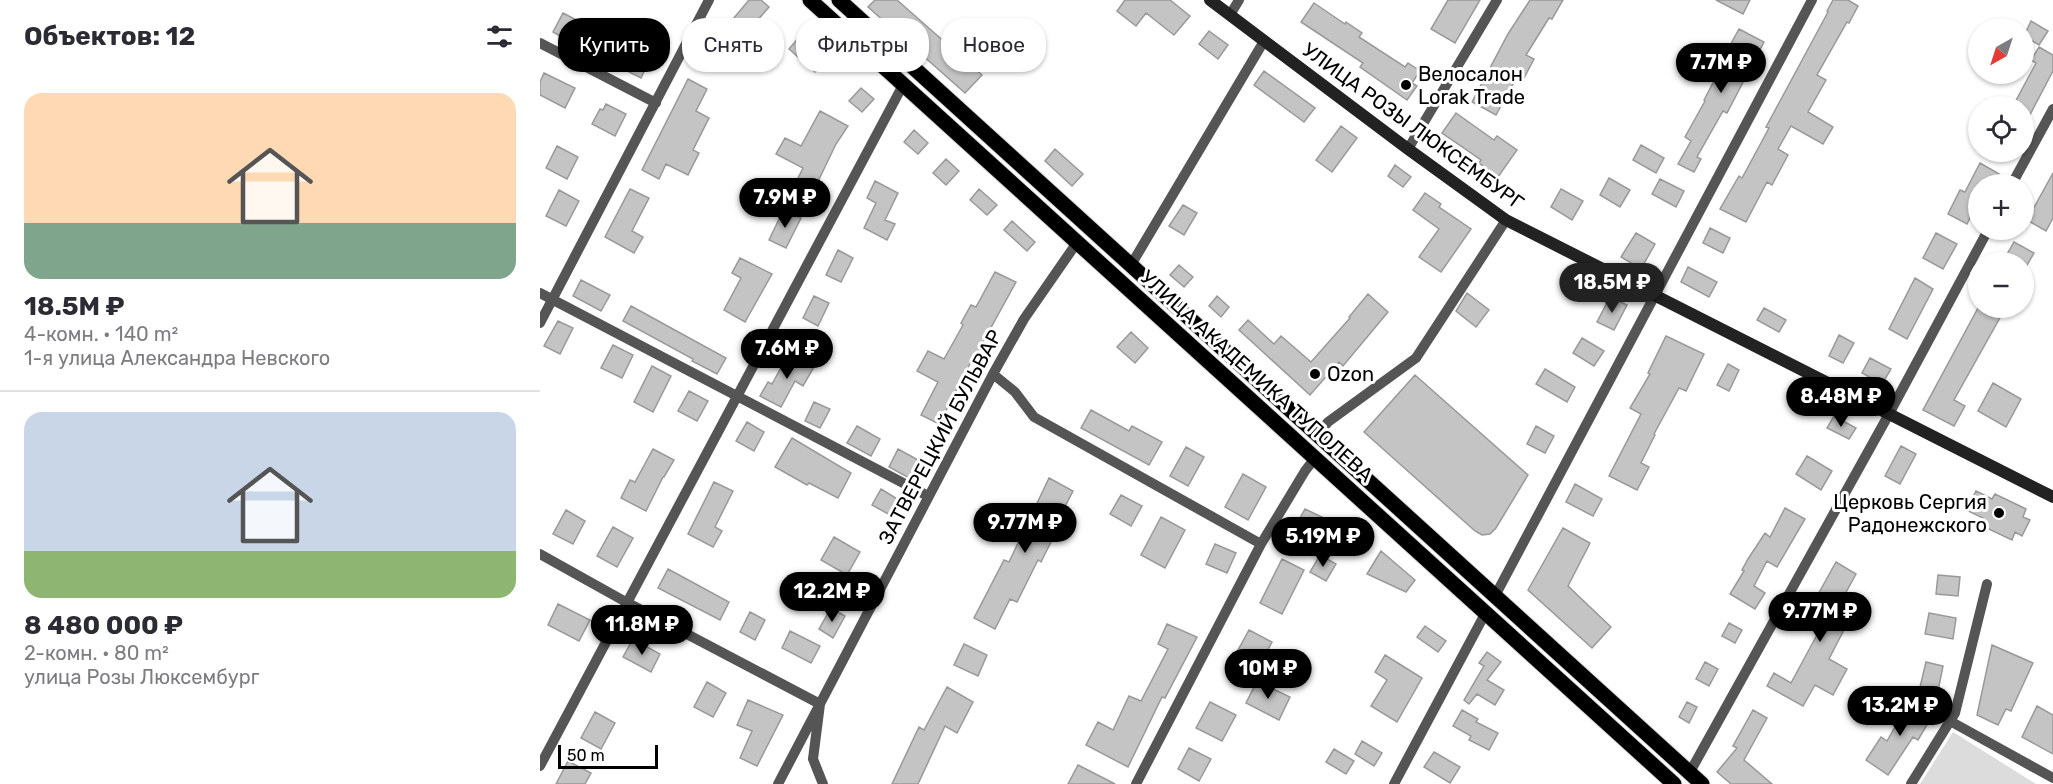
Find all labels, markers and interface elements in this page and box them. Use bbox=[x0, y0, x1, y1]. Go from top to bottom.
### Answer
chip: Купить bbox=[558, 18, 670, 72]
chip: Снять bbox=[682, 18, 784, 72]
chip: Фильтры bbox=[796, 18, 929, 72]
chip: Новое bbox=[941, 18, 1046, 72]
north arrow bbox=[1968, 18, 2034, 84]
map controls bbox=[1968, 18, 2034, 318]
icon: filters bbox=[483, 20, 516, 53]
text: Объектов: 12 bbox=[24, 21, 195, 52]
street label: УЛИЦА РОЗЫ ЛЮКСЕМБУРГ bbox=[1298, 38, 1529, 215]
pin: 7.7M ₽ bbox=[1672, 43, 1770, 94]
text: 7.7M ₽ bbox=[1690, 50, 1752, 74]
place label: Велосалон Lorak Trade bbox=[1418, 62, 1525, 109]
marker: Велосалон Lorak Trade bbox=[1399, 78, 1413, 92]
button: locate bbox=[1968, 96, 2034, 162]
icon: home bbox=[216, 132, 324, 240]
button: + bbox=[1968, 174, 2034, 240]
pin: 7.9M ₽ bbox=[736, 178, 834, 229]
text: 7.9M ₽ bbox=[753, 185, 817, 209]
button: − bbox=[1968, 252, 2034, 318]
pin: 18.5M ₽ bbox=[1557, 263, 1667, 314]
street label: УЛИЦА АКАДЕМИКА ТУПОЛЕВА bbox=[1136, 265, 1378, 487]
text: 18.5M ₽ bbox=[1573, 270, 1651, 294]
text: 18.5M ₽ bbox=[24, 291, 124, 322]
text: 4-комн. · 140 m² bbox=[24, 322, 178, 346]
street label: ЗАТВЕРЕЦКИЙ БУЛЬВАР bbox=[873, 325, 1007, 548]
pin: 7.6M ₽ bbox=[738, 329, 836, 380]
text: 7.6M ₽ bbox=[755, 336, 819, 360]
text: 1-я улица Александра Невского bbox=[24, 346, 330, 370]
place label: Ozon bbox=[1327, 362, 1374, 386]
marker: Ozon bbox=[1308, 367, 1322, 381]
pin: 8.48M ₽ bbox=[1786, 377, 1896, 428]
text: 8.48M ₽ bbox=[1800, 384, 1882, 408]
icon: home bbox=[216, 451, 324, 559]
place label: Церковь Сергия Радонежского bbox=[1833, 490, 1987, 537]
pin: 9.77M ₽ bbox=[970, 503, 1080, 554]
marker: Церковь Сергия Радонежского bbox=[1992, 506, 2006, 520]
text: 9.77M ₽ bbox=[987, 510, 1063, 534]
pin: 5.19M ₽ bbox=[1268, 517, 1378, 568]
text: 5.19M ₽ bbox=[1285, 524, 1361, 548]
pin: 12.2M ₽ bbox=[777, 572, 887, 623]
text: 12.2M ₽ bbox=[794, 579, 870, 603]
pin: 9.77M ₽ bbox=[1765, 592, 1875, 643]
text: 9.77M ₽ bbox=[1782, 599, 1858, 623]
pin: 11.8M ₽ bbox=[587, 605, 697, 656]
text: 8 480 000 ₽ bbox=[24, 610, 183, 641]
text: 11.8M ₽ bbox=[605, 612, 679, 636]
text: 2-комн. · 80 m² bbox=[24, 641, 169, 665]
pin: 10M ₽ bbox=[1226, 649, 1310, 700]
text: 10M ₽ bbox=[1239, 656, 1297, 680]
text: улица Розы Люксембург bbox=[24, 665, 259, 689]
pin: 13.2M ₽ bbox=[1845, 686, 1955, 737]
text: 13.2M ₽ bbox=[1861, 693, 1939, 717]
scale bar bbox=[558, 742, 658, 770]
text: 50 m bbox=[567, 746, 605, 765]

